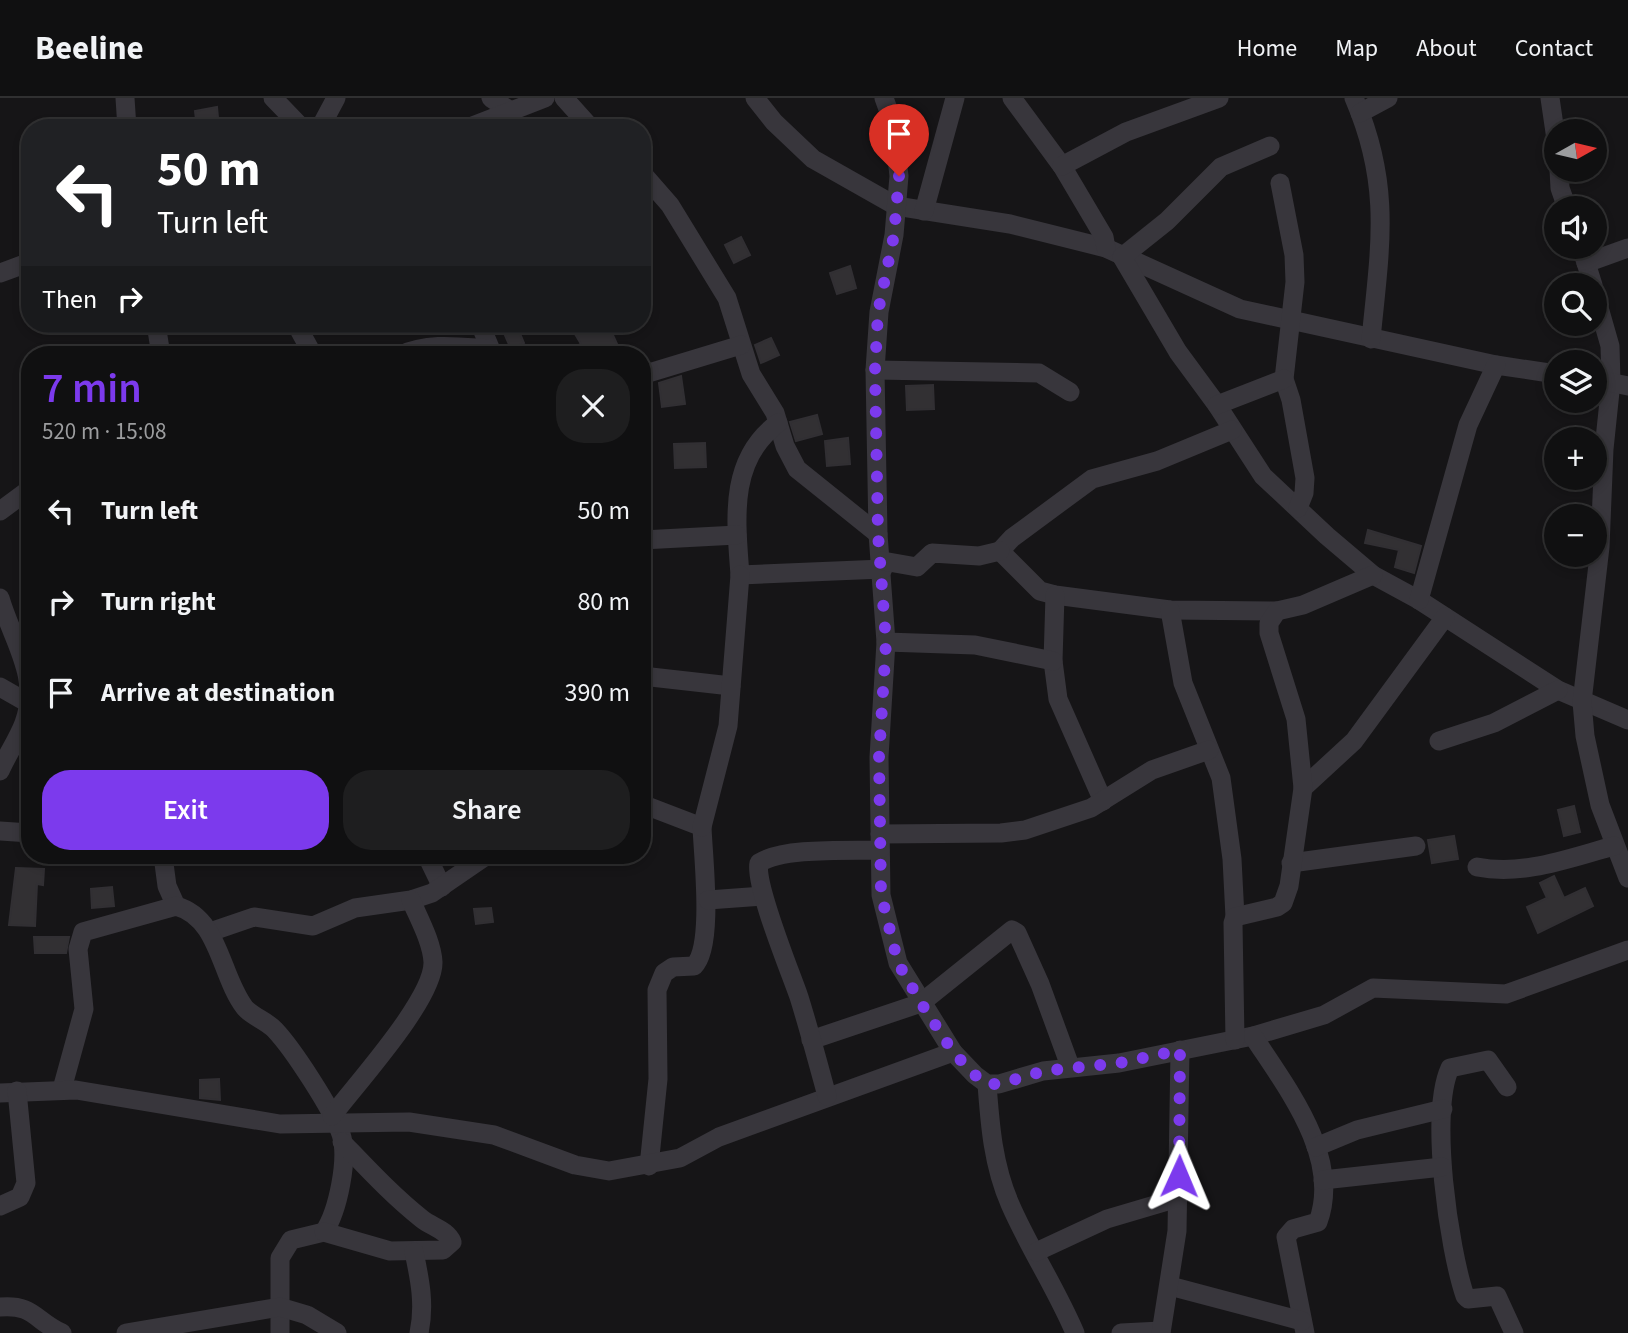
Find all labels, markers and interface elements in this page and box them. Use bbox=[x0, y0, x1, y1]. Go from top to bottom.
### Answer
text: Beeline bbox=[35, 25, 144, 72]
text: Home bbox=[1237, 31, 1297, 66]
text: Map bbox=[1335, 31, 1378, 66]
text: About bbox=[1416, 31, 1477, 66]
text: Contact bbox=[1515, 31, 1593, 66]
pin bbox=[869, 104, 929, 176]
icon: arrive bbox=[880, 115, 918, 153]
north arrow bbox=[1544, 119, 1606, 182]
map controls bbox=[1544, 119, 1607, 567]
text: 50 m bbox=[157, 135, 261, 205]
icon: left bbox=[42, 147, 133, 238]
button: sound bbox=[1544, 196, 1607, 259]
text: Turn left bbox=[157, 200, 268, 246]
button: search bbox=[1544, 273, 1607, 336]
icon: right bbox=[111, 280, 149, 318]
text: Then bbox=[42, 281, 97, 318]
button: layers bbox=[1544, 350, 1607, 413]
text: 7 min bbox=[42, 359, 142, 419]
button: close bbox=[556, 369, 630, 443]
text: 520 m · 15:08 bbox=[42, 415, 166, 448]
button: + bbox=[1544, 427, 1607, 490]
icon: left bbox=[42, 492, 80, 530]
text: Turn left bbox=[101, 492, 198, 529]
text: 50 m bbox=[577, 492, 630, 529]
button: − bbox=[1544, 504, 1607, 567]
icon: right bbox=[42, 583, 80, 621]
text: Turn right bbox=[101, 583, 216, 620]
text: 80 m bbox=[577, 583, 630, 620]
icon: arrive bbox=[42, 674, 80, 712]
text: Arrive at destination bbox=[101, 674, 335, 711]
text: 390 m bbox=[564, 674, 630, 711]
button: Exit bbox=[42, 770, 329, 850]
button: Share bbox=[343, 770, 630, 850]
position arrow bbox=[1142, 1139, 1216, 1213]

